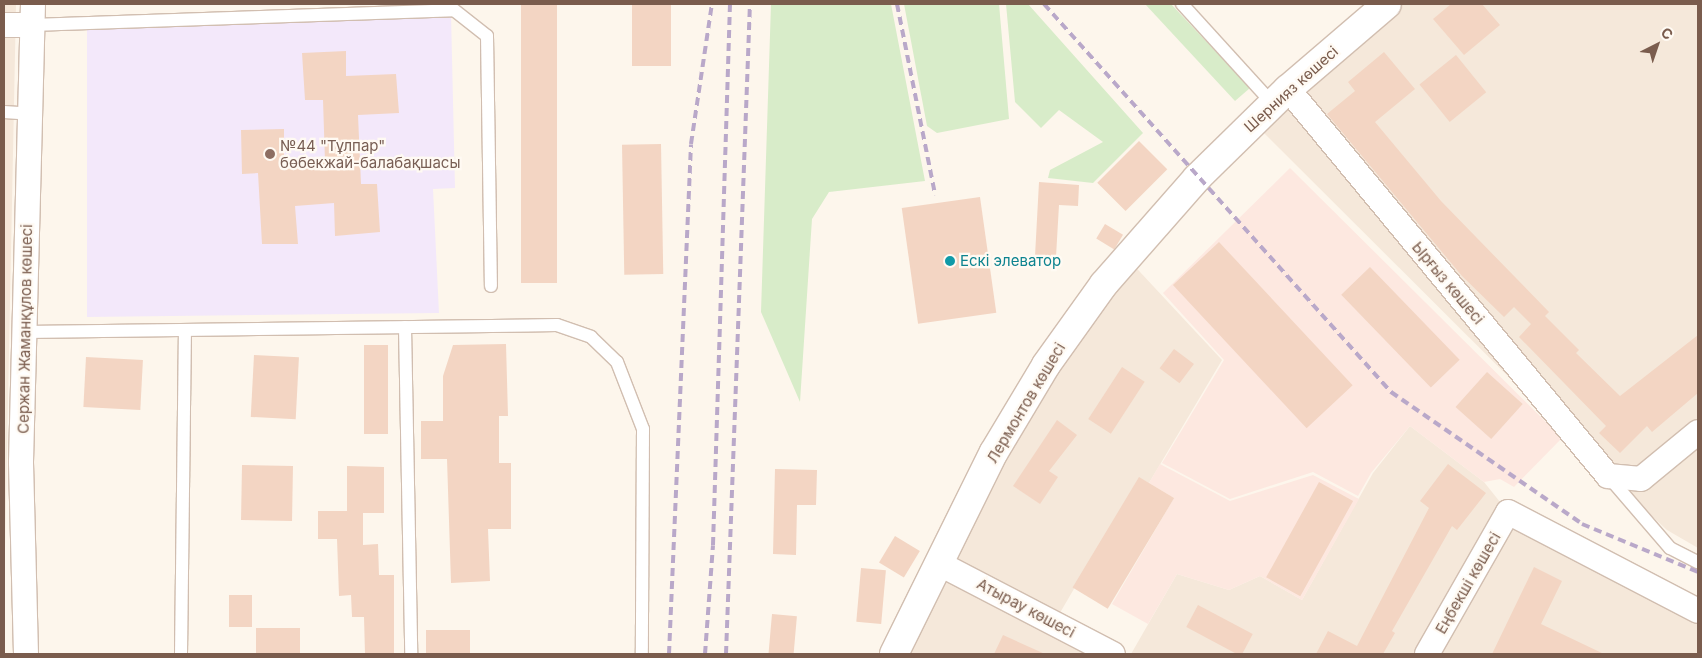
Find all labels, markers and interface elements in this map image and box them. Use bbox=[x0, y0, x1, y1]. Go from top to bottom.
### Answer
north arrow bbox=[1632, 20, 1682, 70]
text: С bbox=[1658, 23, 1677, 43]
street label: Шернияз көшесі bbox=[1240, 42, 1342, 136]
place label: №44 "Тұлпар" бөбекжай-балабақшасы bbox=[280, 136, 460, 171]
marker: №44 "Тұлпар" бөбекжай-балабақшасы bbox=[264, 148, 276, 160]
street label: Сержан Жаманқұлов көшесі bbox=[14, 224, 36, 434]
street label: Ырғыз көшесі bbox=[1408, 238, 1488, 328]
place label: Ескі элеватор bbox=[960, 252, 1061, 270]
marker: Ескі элеватор bbox=[944, 255, 956, 267]
street label: Лермонтов көшесі bbox=[983, 340, 1069, 466]
street label: Еңбекші көшесі bbox=[1432, 529, 1504, 637]
street label: Атырау көшесі bbox=[974, 575, 1078, 641]

